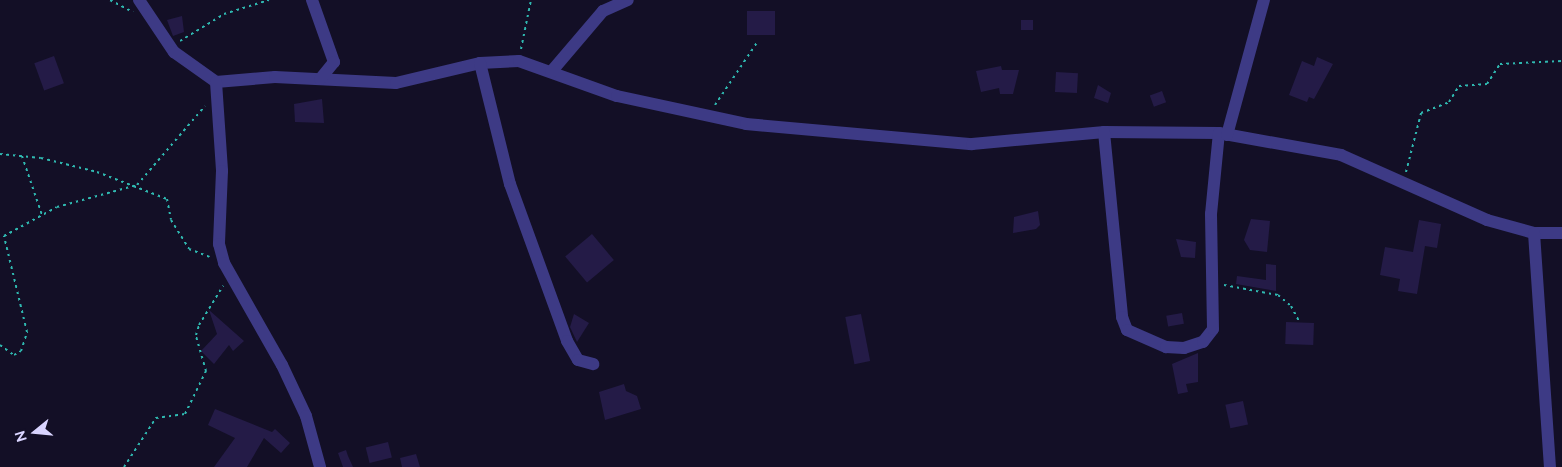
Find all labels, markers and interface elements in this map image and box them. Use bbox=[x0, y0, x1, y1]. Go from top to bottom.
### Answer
north arrow bbox=[10, 407, 60, 457]
text: N bbox=[11, 429, 30, 444]

